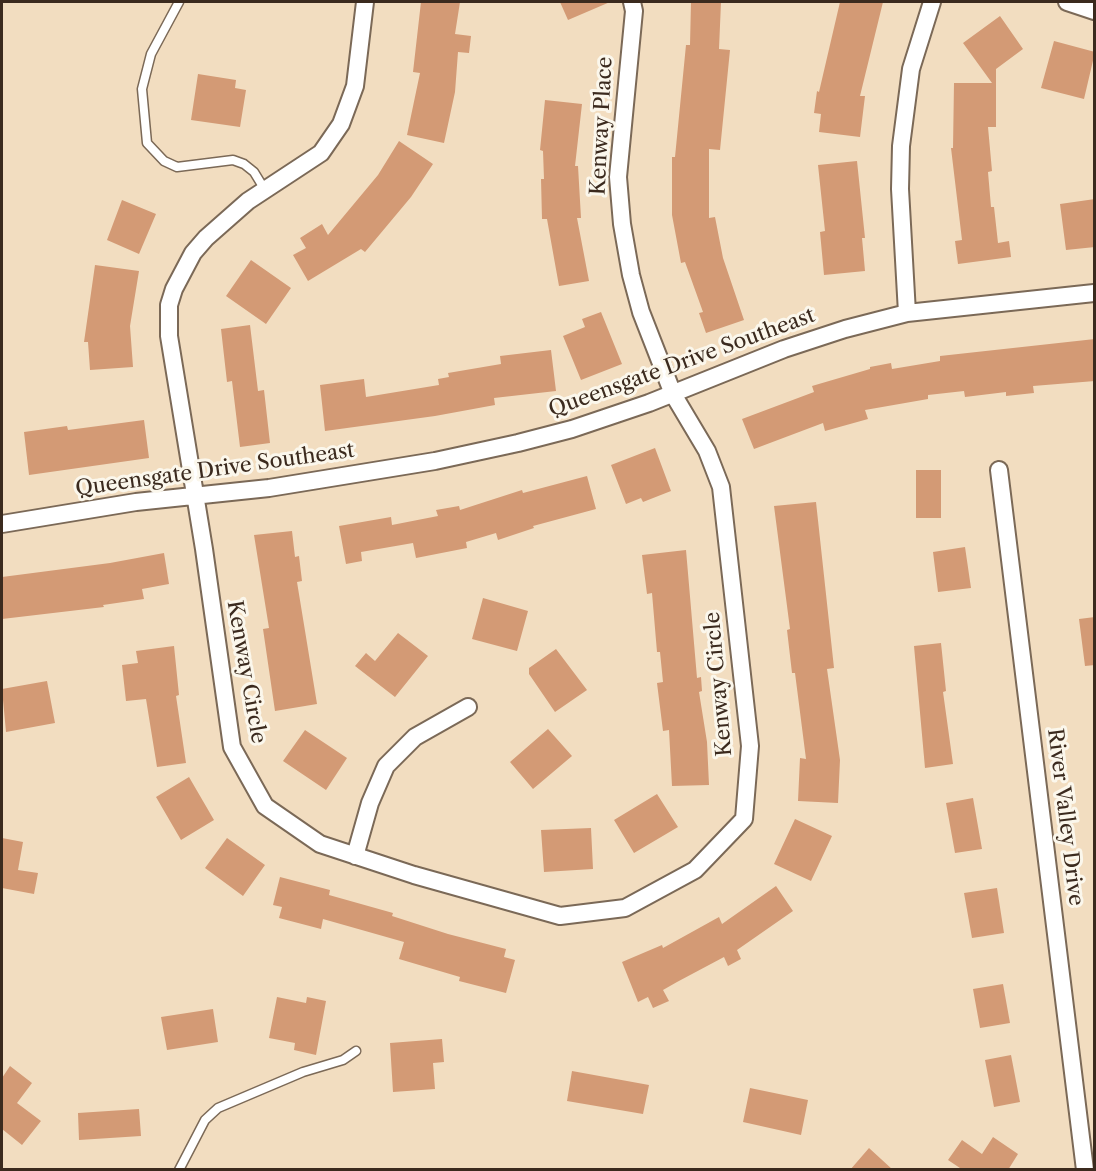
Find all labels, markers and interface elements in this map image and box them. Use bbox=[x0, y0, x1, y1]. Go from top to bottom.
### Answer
street label: Kenway Place bbox=[586, 56, 618, 196]
street label: Queensgate Drive Southeast bbox=[545, 303, 819, 423]
street label: Queensgate Drive Southeast bbox=[74, 438, 356, 502]
street label: Kenway Circle bbox=[221, 598, 271, 746]
street label: Kenway Circle bbox=[700, 611, 738, 757]
street label: River Valley Drive bbox=[1042, 727, 1088, 907]

